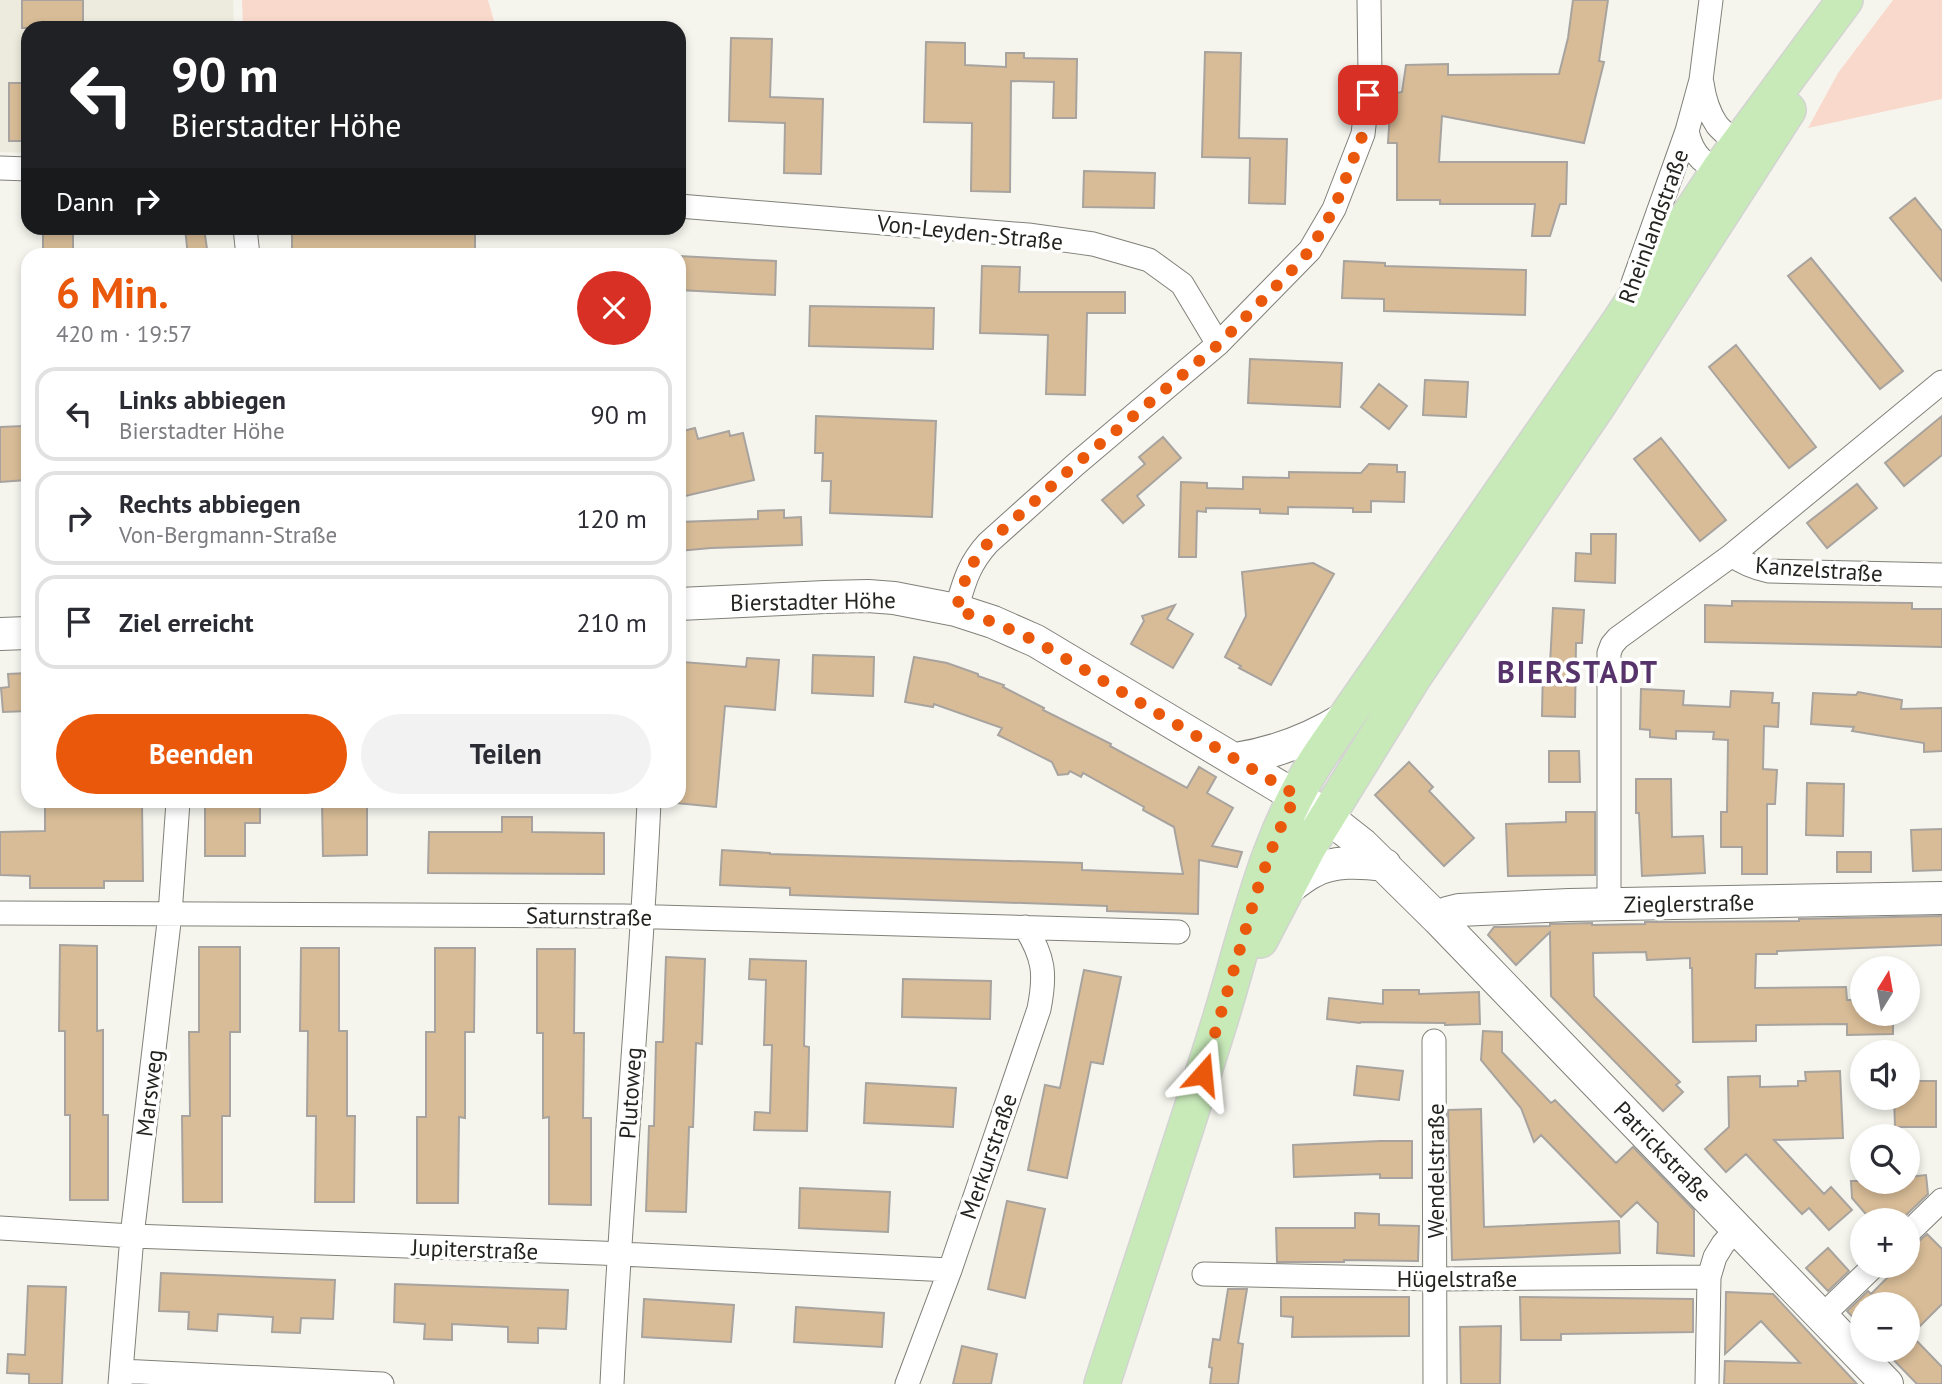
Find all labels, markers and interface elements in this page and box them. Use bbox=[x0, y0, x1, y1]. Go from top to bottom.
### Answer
text: 90 m bbox=[171, 42, 278, 106]
icon: left bbox=[56, 49, 147, 140]
pin bbox=[1338, 65, 1398, 125]
icon: arrive bbox=[1349, 76, 1387, 114]
text: Bierstadter Höhe bbox=[171, 104, 401, 146]
street label: Rheinlandstraße bbox=[1612, 145, 1694, 307]
icon: right bbox=[128, 182, 166, 220]
text: Dann bbox=[56, 185, 114, 218]
street label: Von-Leyden-Straße bbox=[875, 208, 1064, 256]
text: 6 Min. bbox=[56, 265, 169, 320]
button: close bbox=[577, 271, 651, 345]
text: 420 m · 19:57 bbox=[56, 319, 192, 348]
text: Links abbiegen bbox=[119, 383, 286, 416]
icon: left bbox=[60, 395, 98, 433]
text: 90 m bbox=[591, 398, 647, 431]
text: Bierstadter Höhe bbox=[119, 416, 285, 445]
text: Rechts abbiegen bbox=[119, 487, 301, 520]
icon: right bbox=[60, 499, 98, 537]
text: 120 m bbox=[576, 502, 647, 535]
text: Von-Bergmann-Straße bbox=[119, 520, 337, 549]
street label: Kanzelstraße bbox=[1754, 550, 1884, 588]
street label: Bierstadter Höhe bbox=[730, 585, 896, 617]
icon: arrive bbox=[60, 603, 98, 641]
text: Ziel erreicht bbox=[119, 606, 254, 639]
text: 210 m bbox=[576, 606, 647, 639]
district label: BIERSTADT bbox=[1497, 652, 1659, 691]
button: Beenden bbox=[56, 714, 347, 794]
button: Teilen bbox=[361, 714, 651, 794]
street label: Zieglerstraße bbox=[1623, 887, 1755, 919]
street label: Saturnstraße bbox=[526, 900, 652, 932]
north arrow bbox=[1850, 956, 1920, 1026]
map controls bbox=[1850, 956, 1920, 1362]
position arrow bbox=[1166, 1037, 1240, 1111]
button: sound bbox=[1850, 1040, 1920, 1110]
street label: Plutoweg bbox=[612, 1046, 648, 1140]
street label: Marsweg bbox=[129, 1048, 169, 1138]
street label: Merkurstraße bbox=[953, 1089, 1023, 1223]
street label: Patrickstraße bbox=[1608, 1095, 1718, 1207]
street label: Wendelstraße bbox=[1421, 1103, 1450, 1239]
button: search bbox=[1850, 1124, 1920, 1194]
button: + bbox=[1850, 1208, 1920, 1278]
street label: Jupiterstraße bbox=[410, 1232, 539, 1266]
street label: Hügelstraße bbox=[1397, 1264, 1517, 1293]
button: − bbox=[1850, 1292, 1920, 1362]

